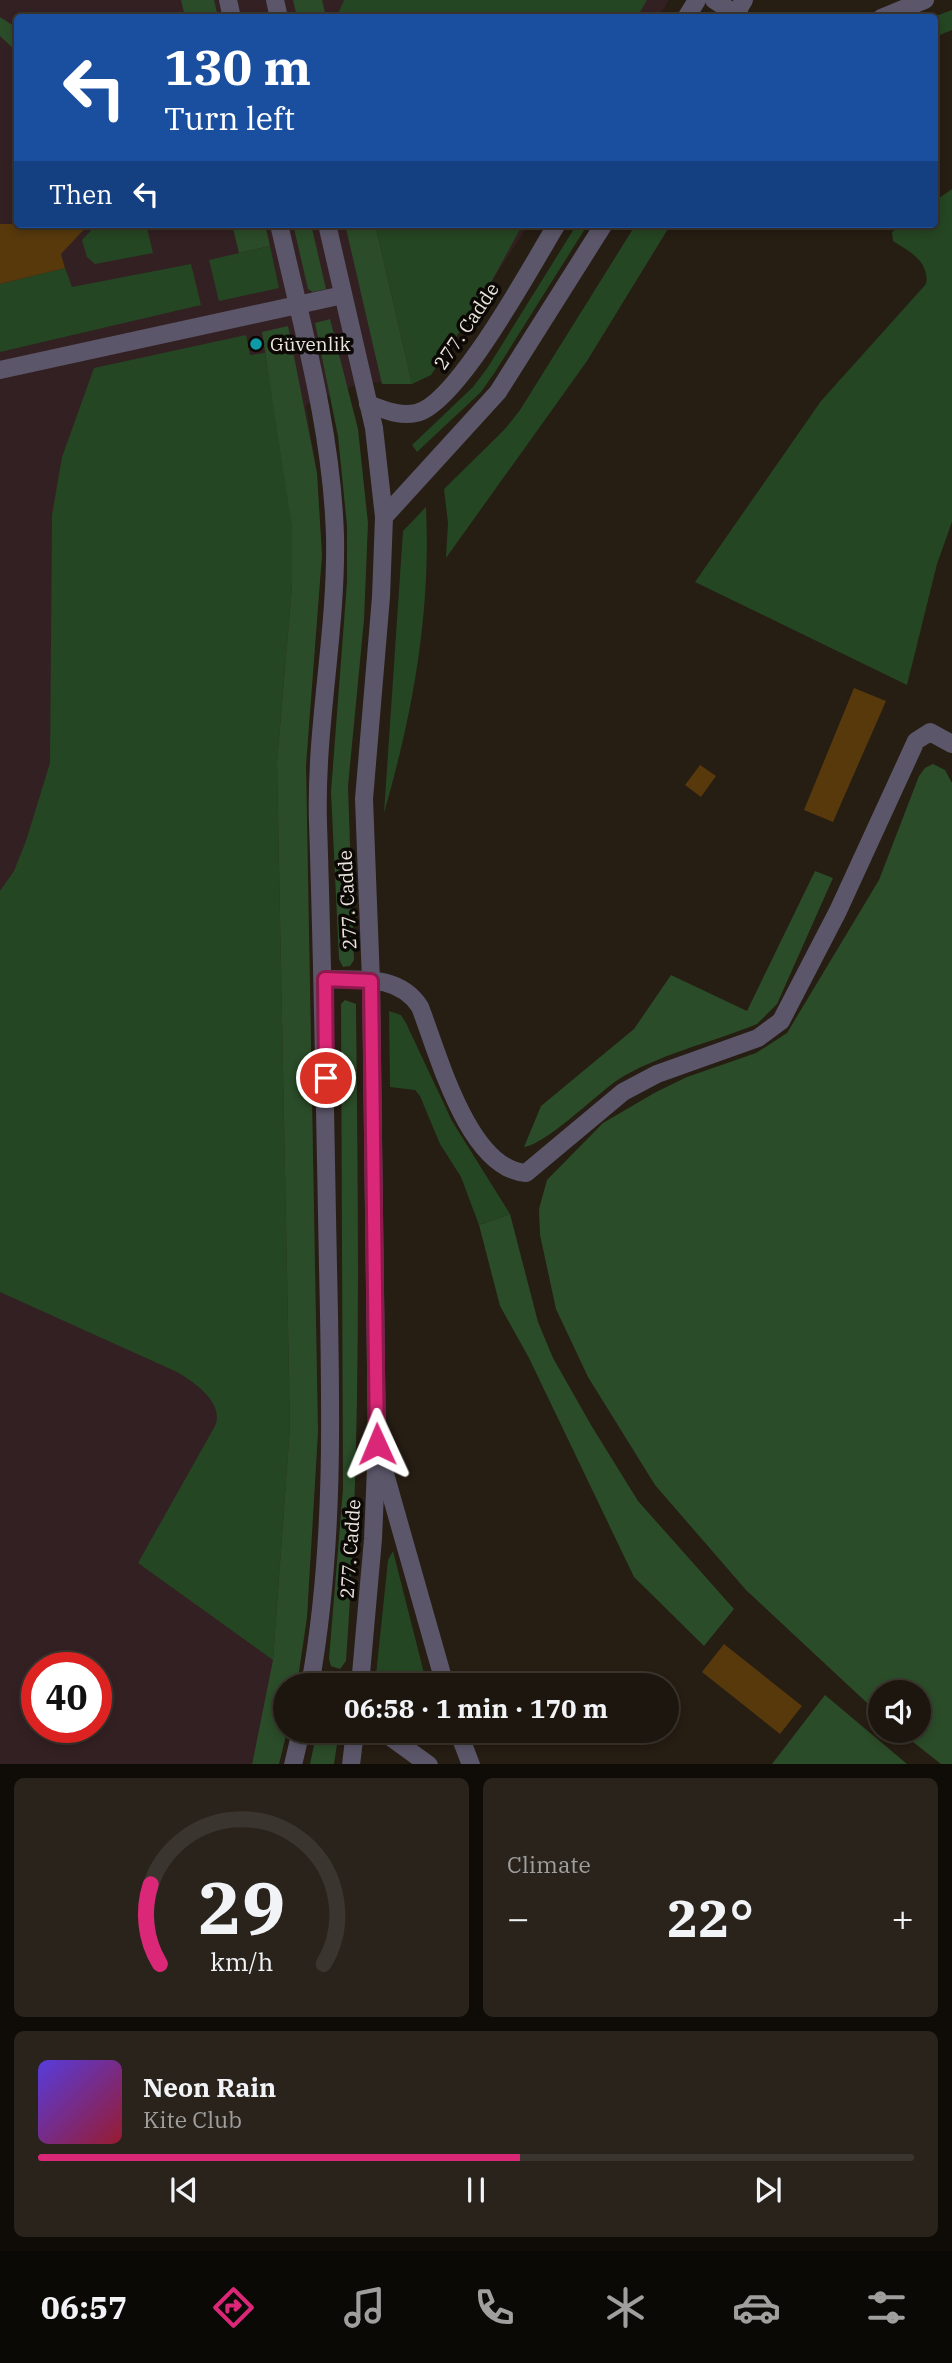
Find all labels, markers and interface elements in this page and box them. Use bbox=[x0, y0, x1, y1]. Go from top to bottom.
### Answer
text: 130 m bbox=[164, 35, 311, 98]
icon: left bbox=[49, 42, 140, 133]
text: Turn left bbox=[164, 97, 295, 139]
icon: left bbox=[127, 175, 165, 213]
text: Then bbox=[49, 177, 113, 211]
street label: 277. Cadde bbox=[428, 278, 504, 374]
place label: Güvenlik bbox=[270, 332, 351, 356]
marker: Güvenlik bbox=[248, 336, 264, 352]
street label: 277. Cadde bbox=[332, 850, 362, 950]
pin bbox=[296, 1048, 356, 1108]
icon: arrive bbox=[307, 1059, 345, 1097]
position arrow bbox=[340, 1407, 414, 1481]
street label: 277. Cadde bbox=[335, 1499, 365, 1599]
speed limit sign: 40 bbox=[21, 1652, 112, 1743]
map controls bbox=[868, 1680, 931, 1743]
button: sound bbox=[868, 1680, 931, 1743]
text: 06:58 · 1 min · 170 m bbox=[344, 1691, 608, 1725]
text: Climate bbox=[507, 1849, 591, 1879]
text: 29 bbox=[198, 1859, 285, 1954]
text: 22° bbox=[667, 1884, 754, 1951]
text: − bbox=[507, 1893, 530, 1942]
text: + bbox=[891, 1893, 914, 1942]
text: km/h bbox=[210, 1944, 273, 1977]
text: Neon Rain bbox=[143, 2070, 276, 2104]
text: Kite Club bbox=[143, 2104, 242, 2134]
icon: previous bbox=[165, 2171, 203, 2209]
icon: pause bbox=[457, 2171, 495, 2209]
icon: next bbox=[749, 2171, 787, 2209]
icon: directions bbox=[209, 2283, 258, 2332]
icon: music bbox=[340, 2283, 389, 2332]
icon: phone bbox=[470, 2283, 519, 2332]
icon: climate bbox=[601, 2283, 650, 2332]
icon: car bbox=[732, 2283, 781, 2332]
icon: filters bbox=[862, 2283, 911, 2332]
text: 06:57 bbox=[41, 2286, 127, 2328]

